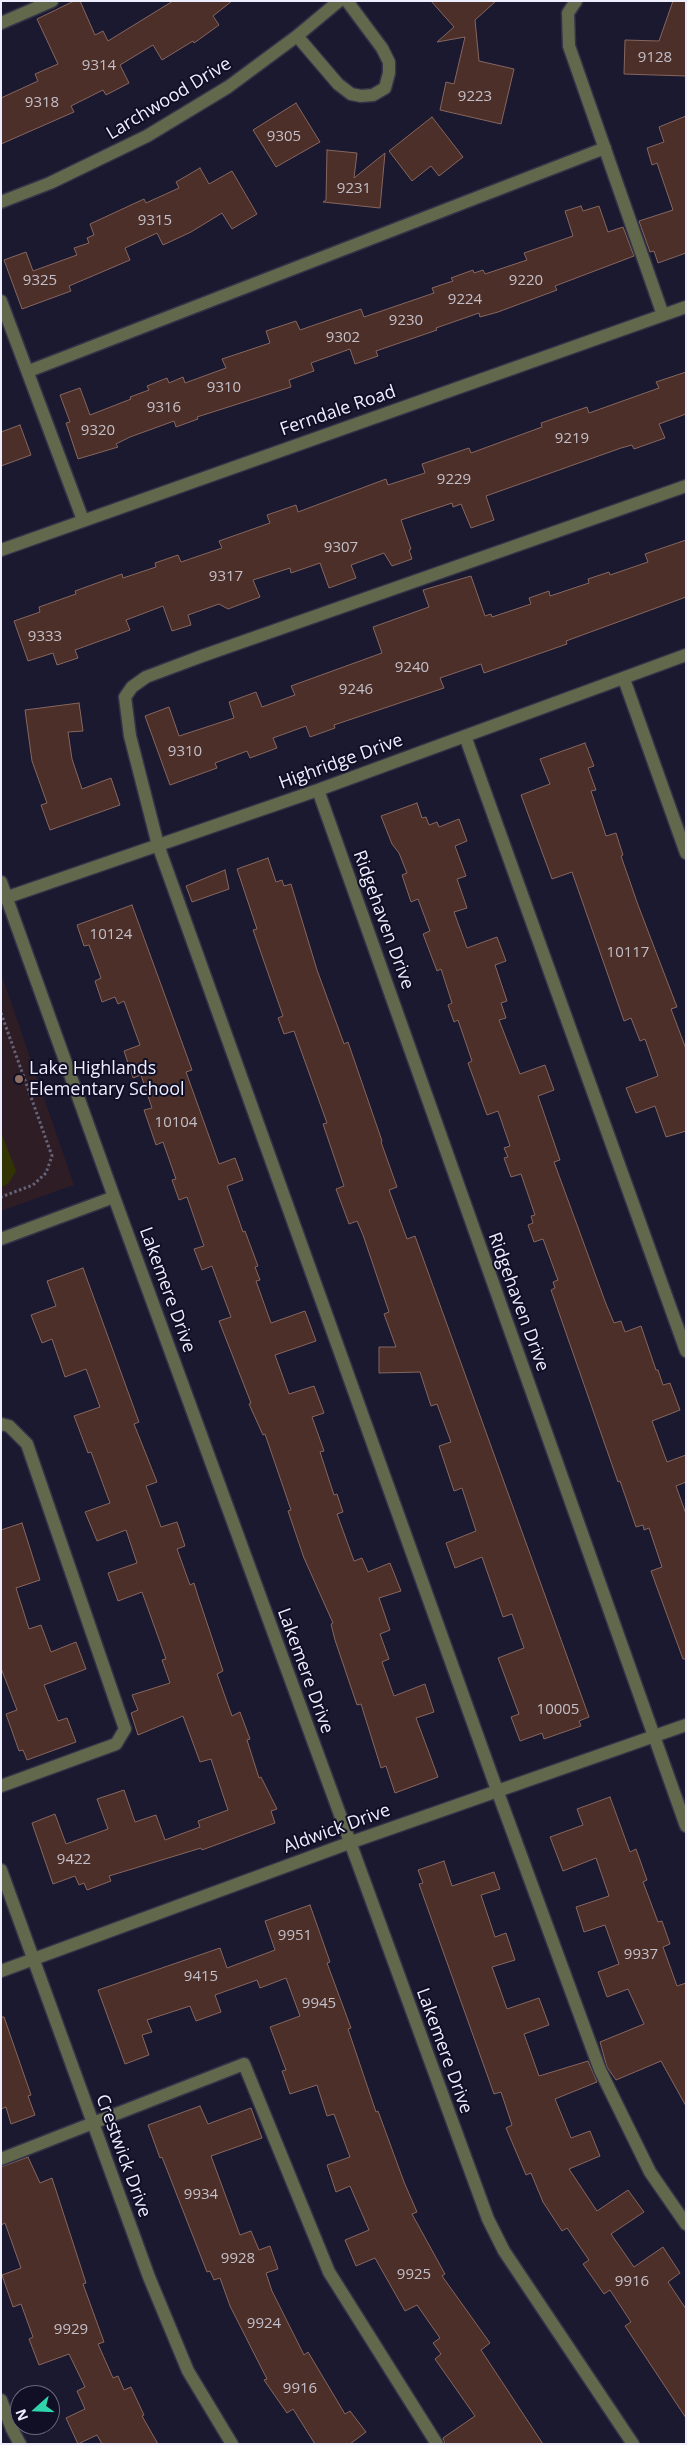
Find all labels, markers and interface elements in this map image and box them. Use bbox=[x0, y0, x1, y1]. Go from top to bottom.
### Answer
house number: 9128 bbox=[638, 49, 672, 67]
street label: Larchwood Drive bbox=[103, 53, 235, 145]
house number: 9314 bbox=[82, 57, 116, 75]
house number: 9223 bbox=[458, 88, 492, 106]
house number: 9318 bbox=[25, 94, 59, 112]
house number: 9305 bbox=[267, 128, 301, 146]
house number: 9231 bbox=[337, 180, 371, 198]
house number: 9315 bbox=[138, 212, 172, 230]
house number: 9325 bbox=[23, 272, 57, 290]
house number: 9220 bbox=[509, 272, 543, 290]
house number: 9224 bbox=[448, 291, 482, 309]
house number: 9230 bbox=[389, 312, 423, 330]
house number: 9302 bbox=[326, 329, 360, 347]
house number: 9310 bbox=[207, 379, 241, 397]
street label: Ferndale Road bbox=[277, 381, 399, 441]
house number: 9316 bbox=[147, 399, 181, 417]
house number: 9320 bbox=[81, 422, 115, 440]
house number: 9219 bbox=[555, 430, 589, 448]
house number: 9229 bbox=[437, 471, 471, 489]
house number: 9307 bbox=[324, 539, 358, 557]
house number: 9317 bbox=[209, 568, 243, 586]
house number: 9333 bbox=[28, 628, 62, 646]
house number: 9240 bbox=[395, 659, 429, 677]
house number: 9246 bbox=[339, 681, 373, 699]
street label: Highridge Drive bbox=[276, 730, 406, 794]
house number: 9310 bbox=[168, 743, 202, 761]
street label: Ridgehaven Drive bbox=[348, 847, 418, 993]
house number: 10124 bbox=[90, 926, 132, 944]
house number: 10117 bbox=[607, 944, 649, 962]
place label: Lake Highlands Elementary School bbox=[29, 1058, 185, 1100]
marker: Lake Highlands Elementary School bbox=[13, 1073, 25, 1085]
house number: 10104 bbox=[155, 1114, 197, 1132]
street label: Lakemere Drive bbox=[134, 1224, 200, 1356]
street label: Ridgehaven Drive bbox=[483, 1229, 553, 1375]
street label: Lakemere Drive bbox=[272, 1605, 338, 1737]
house number: 10005 bbox=[537, 1701, 579, 1719]
street label: Aldwick Drive bbox=[281, 1800, 393, 1858]
house number: 9422 bbox=[57, 1851, 91, 1869]
house number: 9951 bbox=[278, 1927, 312, 1945]
house number: 9937 bbox=[624, 1946, 658, 1964]
house number: 9415 bbox=[184, 1968, 218, 1986]
street label: Lakemere Drive bbox=[411, 1985, 477, 2117]
house number: 9945 bbox=[302, 1995, 336, 2013]
street label: Crestwick Drive bbox=[91, 2092, 155, 2220]
house number: 9934 bbox=[184, 2186, 218, 2204]
house number: 9928 bbox=[221, 2250, 255, 2268]
house number: 9925 bbox=[397, 2266, 431, 2284]
house number: 9916 bbox=[615, 2273, 649, 2291]
house number: 9924 bbox=[247, 2315, 281, 2333]
house number: 9929 bbox=[54, 2321, 88, 2339]
house number: 9916 bbox=[283, 2380, 317, 2398]
north arrow bbox=[10, 2385, 60, 2435]
text: N bbox=[11, 2406, 32, 2424]

